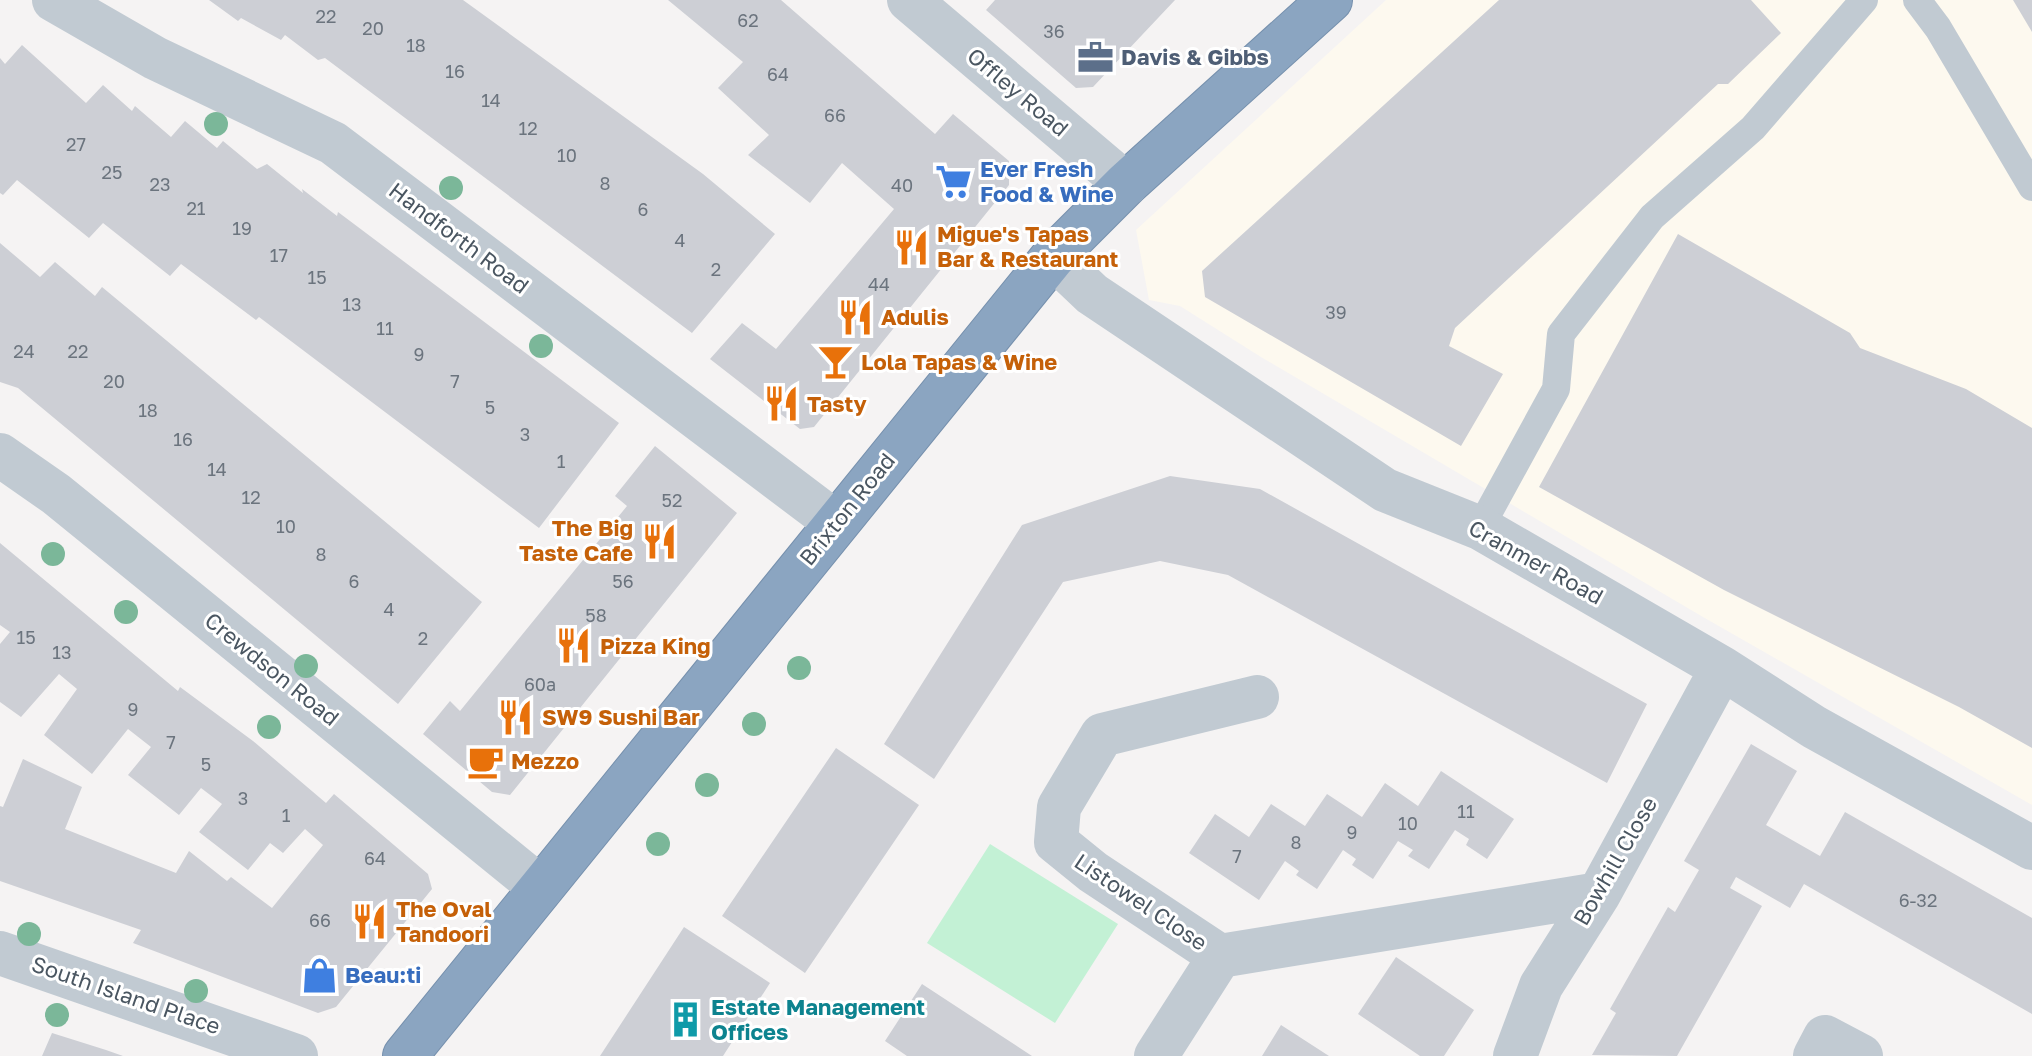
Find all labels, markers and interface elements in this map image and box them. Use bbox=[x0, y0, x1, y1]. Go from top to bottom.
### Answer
house number: 22 bbox=[316, 5, 336, 27]
house number: 62 bbox=[737, 9, 759, 31]
house number: 20 bbox=[362, 17, 384, 39]
house number: 36 bbox=[1043, 20, 1065, 42]
house number: 18 bbox=[406, 34, 426, 56]
office icon: Davis & Gibbs bbox=[1076, 38, 1114, 76]
street label: Offley Road bbox=[962, 42, 1074, 142]
place label: Davis & Gibbs bbox=[1121, 43, 1269, 70]
house number: 16 bbox=[445, 60, 465, 82]
house number: 64 bbox=[767, 63, 789, 85]
house number: 14 bbox=[481, 89, 501, 111]
house number: 66 bbox=[824, 104, 846, 126]
house number: 12 bbox=[518, 117, 538, 139]
house number: 27 bbox=[66, 133, 86, 155]
house number: 10 bbox=[557, 144, 577, 166]
place label: Ever Fresh Food & Wine bbox=[980, 155, 1114, 207]
house number: 25 bbox=[102, 161, 122, 183]
supermarket icon: Ever Fresh Food & Wine bbox=[935, 163, 973, 201]
house number: 8 bbox=[600, 172, 610, 194]
house number: 23 bbox=[150, 173, 170, 195]
house number: 40 bbox=[891, 174, 913, 196]
street label: Handforth Road bbox=[384, 176, 535, 299]
house number: 21 bbox=[186, 197, 206, 219]
house number: 6 bbox=[638, 198, 648, 220]
house number: 19 bbox=[232, 217, 252, 239]
place label: Migue's Tapas Bar & Restaurant bbox=[937, 220, 1119, 272]
restaurant icon: Migue's Tapas Bar & Restaurant bbox=[892, 228, 930, 266]
house number: 4 bbox=[675, 229, 686, 251]
house number: 17 bbox=[270, 244, 288, 266]
house number: 2 bbox=[711, 258, 721, 280]
house number: 15 bbox=[307, 266, 327, 288]
house number: 44 bbox=[868, 273, 890, 295]
house number: 13 bbox=[342, 293, 362, 315]
restaurant icon: Adulis bbox=[836, 298, 874, 336]
house number: 39 bbox=[1325, 301, 1347, 323]
place label: Adulis bbox=[881, 303, 949, 330]
house number: 11 bbox=[376, 317, 394, 339]
house number: 24 bbox=[13, 340, 35, 362]
house number: 22 bbox=[68, 340, 88, 362]
house number: 9 bbox=[414, 343, 424, 365]
bar icon: Lola Tapas & Wine bbox=[816, 343, 854, 381]
place label: Lola Tapas & Wine bbox=[861, 348, 1057, 375]
house number: 20 bbox=[103, 370, 125, 392]
house number: 7 bbox=[450, 370, 460, 392]
restaurant icon: Tasty bbox=[762, 385, 800, 423]
place label: Tasty bbox=[807, 390, 867, 417]
house number: 5 bbox=[485, 396, 495, 418]
house number: 18 bbox=[138, 399, 158, 421]
house number: 3 bbox=[520, 423, 530, 445]
house number: 16 bbox=[173, 428, 193, 450]
street label: Brixton Road bbox=[793, 447, 900, 570]
house number: 1 bbox=[557, 450, 566, 472]
house number: 14 bbox=[207, 458, 227, 480]
house number: 12 bbox=[241, 486, 261, 508]
house number: 52 bbox=[662, 489, 682, 511]
place label: The Big Taste Cafe bbox=[519, 514, 633, 566]
street label: Cranmer Road bbox=[1464, 514, 1608, 610]
house number: 10 bbox=[276, 515, 296, 537]
restaurant icon: The Big Taste Cafe bbox=[640, 522, 678, 560]
house number: 8 bbox=[316, 543, 326, 565]
house number: 6 bbox=[349, 570, 359, 592]
house number: 56 bbox=[612, 570, 634, 592]
house number: 4 bbox=[384, 598, 395, 620]
house number: 58 bbox=[585, 604, 607, 626]
street label: Crewdson Road bbox=[200, 606, 345, 731]
house number: 15 bbox=[16, 626, 36, 648]
house number: 2 bbox=[418, 627, 428, 649]
restaurant icon: Pizza King bbox=[555, 627, 593, 665]
place label: Pizza King bbox=[600, 632, 711, 659]
house number: 13 bbox=[52, 641, 72, 663]
house number: 60a bbox=[524, 673, 556, 695]
house number: 9 bbox=[128, 698, 138, 720]
restaurant icon: SW9 Sushi Bar bbox=[497, 698, 535, 736]
place label: SW9 Sushi Bar bbox=[542, 703, 700, 730]
house number: 7 bbox=[166, 731, 176, 753]
cafe icon: Mezzo bbox=[466, 742, 504, 780]
place label: Mezzo bbox=[511, 747, 579, 774]
house number: 5 bbox=[201, 753, 211, 775]
house number: 3 bbox=[238, 787, 248, 809]
street label: Bowhill Close bbox=[1567, 792, 1662, 930]
house number: 11 bbox=[1457, 800, 1475, 822]
house number: 1 bbox=[282, 804, 291, 826]
house number: 10 bbox=[1398, 812, 1418, 834]
house number: 9 bbox=[1347, 821, 1357, 843]
house number: 8 bbox=[1291, 831, 1301, 853]
house number: 7 bbox=[1232, 845, 1242, 867]
house number: 64 bbox=[364, 847, 386, 869]
street label: Listowel Close bbox=[1070, 847, 1213, 956]
house number: 6-32 bbox=[1899, 889, 1937, 911]
place label: The Oval Tandoori bbox=[396, 895, 492, 947]
restaurant icon: The Oval Tandoori bbox=[351, 903, 389, 941]
house number: 66 bbox=[309, 909, 331, 931]
street label: South Island Place bbox=[28, 950, 224, 1039]
shop icon: Beau:ti bbox=[300, 956, 338, 994]
place label: Beau:ti bbox=[345, 961, 421, 988]
place label: Estate Management Offices bbox=[711, 993, 925, 1045]
building icon: Estate Management Offices bbox=[666, 1001, 704, 1039]

